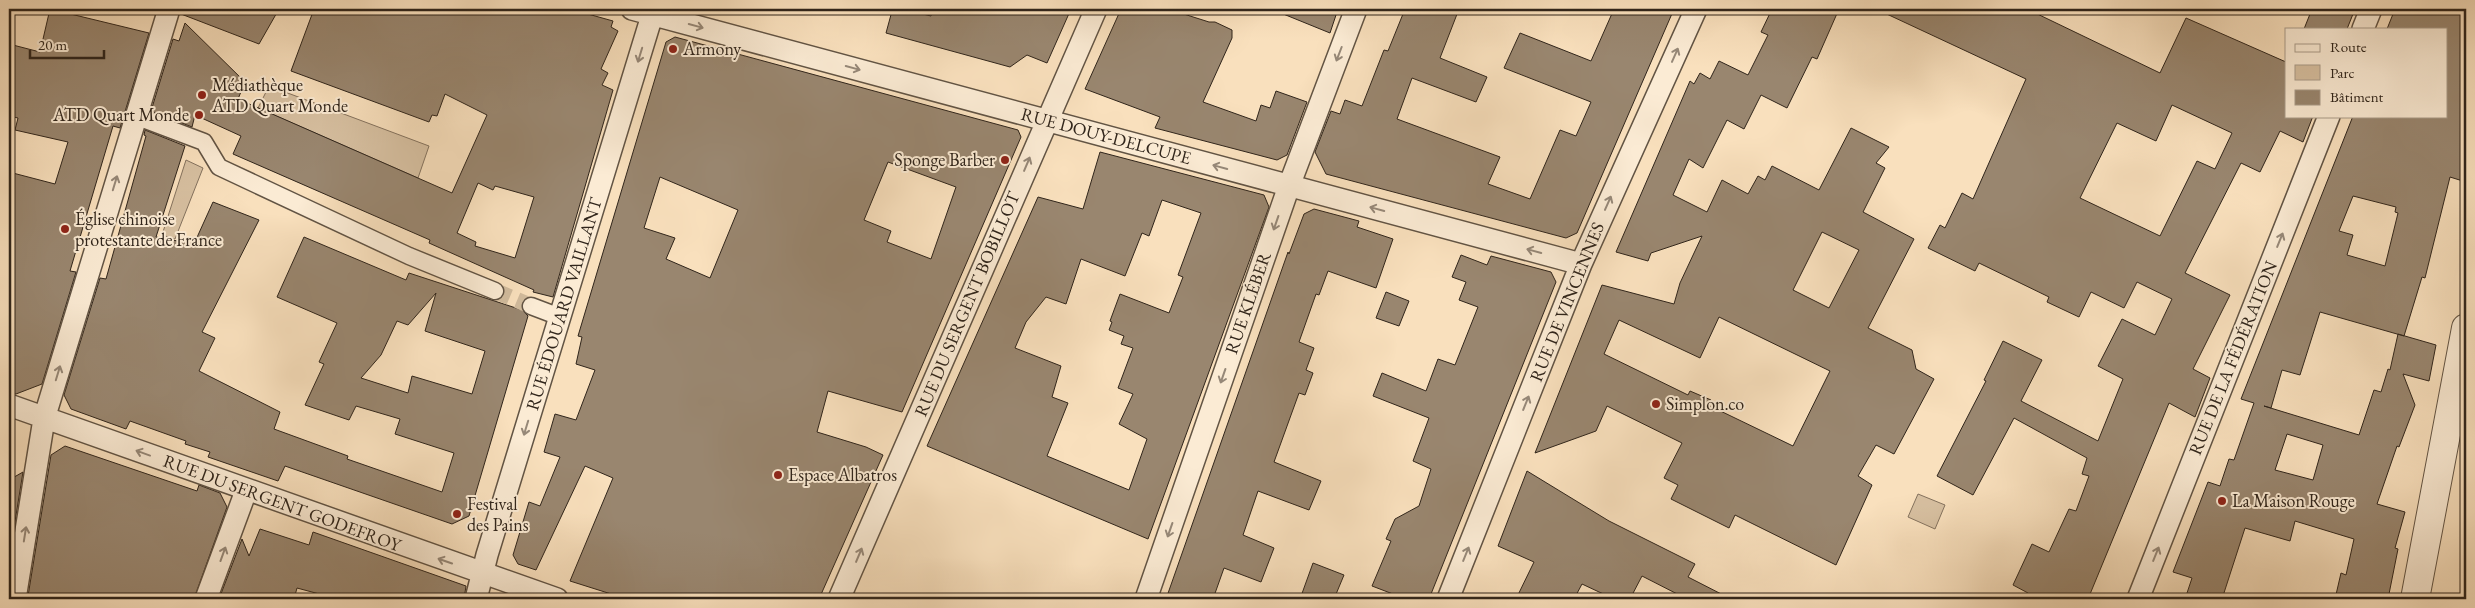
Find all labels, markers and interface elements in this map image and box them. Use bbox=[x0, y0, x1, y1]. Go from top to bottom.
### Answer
one-way arrow bbox=[687, 22, 703, 31]
scale bar bbox=[30, 28, 104, 60]
legend bbox=[2285, 28, 2448, 118]
text: 20 m bbox=[38, 35, 67, 54]
place label: Armony bbox=[682, 37, 741, 60]
text: Route bbox=[2330, 37, 2367, 56]
marker: Armony bbox=[667, 43, 679, 55]
one-way arrow bbox=[1334, 46, 1343, 61]
one-way arrow bbox=[634, 47, 644, 63]
one-way arrow bbox=[1670, 48, 1680, 63]
text: Parc bbox=[2330, 63, 2355, 82]
one-way arrow bbox=[844, 64, 860, 73]
place label: Médiathèque ATD Quart Monde bbox=[211, 73, 348, 117]
text: Bâtiment bbox=[2330, 87, 2384, 106]
marker: Médiathèque ATD Quart Monde bbox=[196, 89, 208, 101]
street label: RUE DOUY-DELCUPE bbox=[1019, 102, 1194, 169]
place label: ATD Quart Monde bbox=[52, 103, 189, 126]
marker: ATD Quart Monde bbox=[193, 109, 205, 121]
place label: Sponge Barber bbox=[894, 148, 995, 171]
marker: Sponge Barber bbox=[999, 154, 1011, 166]
one-way arrow bbox=[1023, 157, 1033, 172]
one-way arrow bbox=[1212, 161, 1228, 171]
one-way arrow bbox=[110, 176, 120, 192]
street label: RUE DU SERGENT BOBILLOT bbox=[909, 187, 1025, 420]
street label: RUE ÉDOUARD VAILLANT bbox=[520, 194, 607, 413]
one-way arrow bbox=[1604, 196, 1613, 211]
one-way arrow bbox=[1369, 204, 1385, 213]
place label: Église chinoise protestante de France bbox=[75, 207, 222, 251]
one-way arrow bbox=[1271, 215, 1280, 230]
street label: RUE DE VINCENNES bbox=[1524, 219, 1609, 385]
marker: Église chinoise protestante de France bbox=[59, 223, 71, 235]
one-way arrow bbox=[2276, 233, 2285, 248]
one-way arrow bbox=[1526, 246, 1542, 255]
street label: RUE KLÉBER bbox=[1219, 249, 1276, 357]
street label: RUE DE LA FÉDÉRATION bbox=[2183, 257, 2282, 458]
one-way arrow bbox=[54, 365, 64, 381]
one-way arrow bbox=[1218, 368, 1227, 384]
place label: Simplon.co bbox=[1666, 392, 1744, 415]
one-way arrow bbox=[1521, 396, 1531, 411]
marker: Simplon.co bbox=[1650, 398, 1662, 410]
one-way arrow bbox=[521, 420, 530, 436]
one-way arrow bbox=[136, 448, 151, 457]
street label: RUE DU SERGENT GODEFROY bbox=[160, 449, 406, 557]
place label: Espace Albatros bbox=[788, 463, 897, 486]
marker: Espace Albatros bbox=[772, 469, 784, 481]
place label: La Maison Rouge bbox=[2232, 489, 2355, 512]
place label: Festival des Pains bbox=[467, 492, 529, 536]
marker: La Maison Rouge bbox=[2216, 495, 2228, 507]
marker: Festival des Pains bbox=[451, 508, 463, 520]
one-way arrow bbox=[1164, 522, 1174, 538]
one-way arrow bbox=[20, 526, 30, 542]
one-way arrow bbox=[219, 546, 228, 562]
one-way arrow bbox=[855, 547, 864, 562]
one-way arrow bbox=[1461, 547, 1471, 562]
one-way arrow bbox=[2152, 547, 2161, 562]
one-way arrow bbox=[437, 555, 453, 565]

